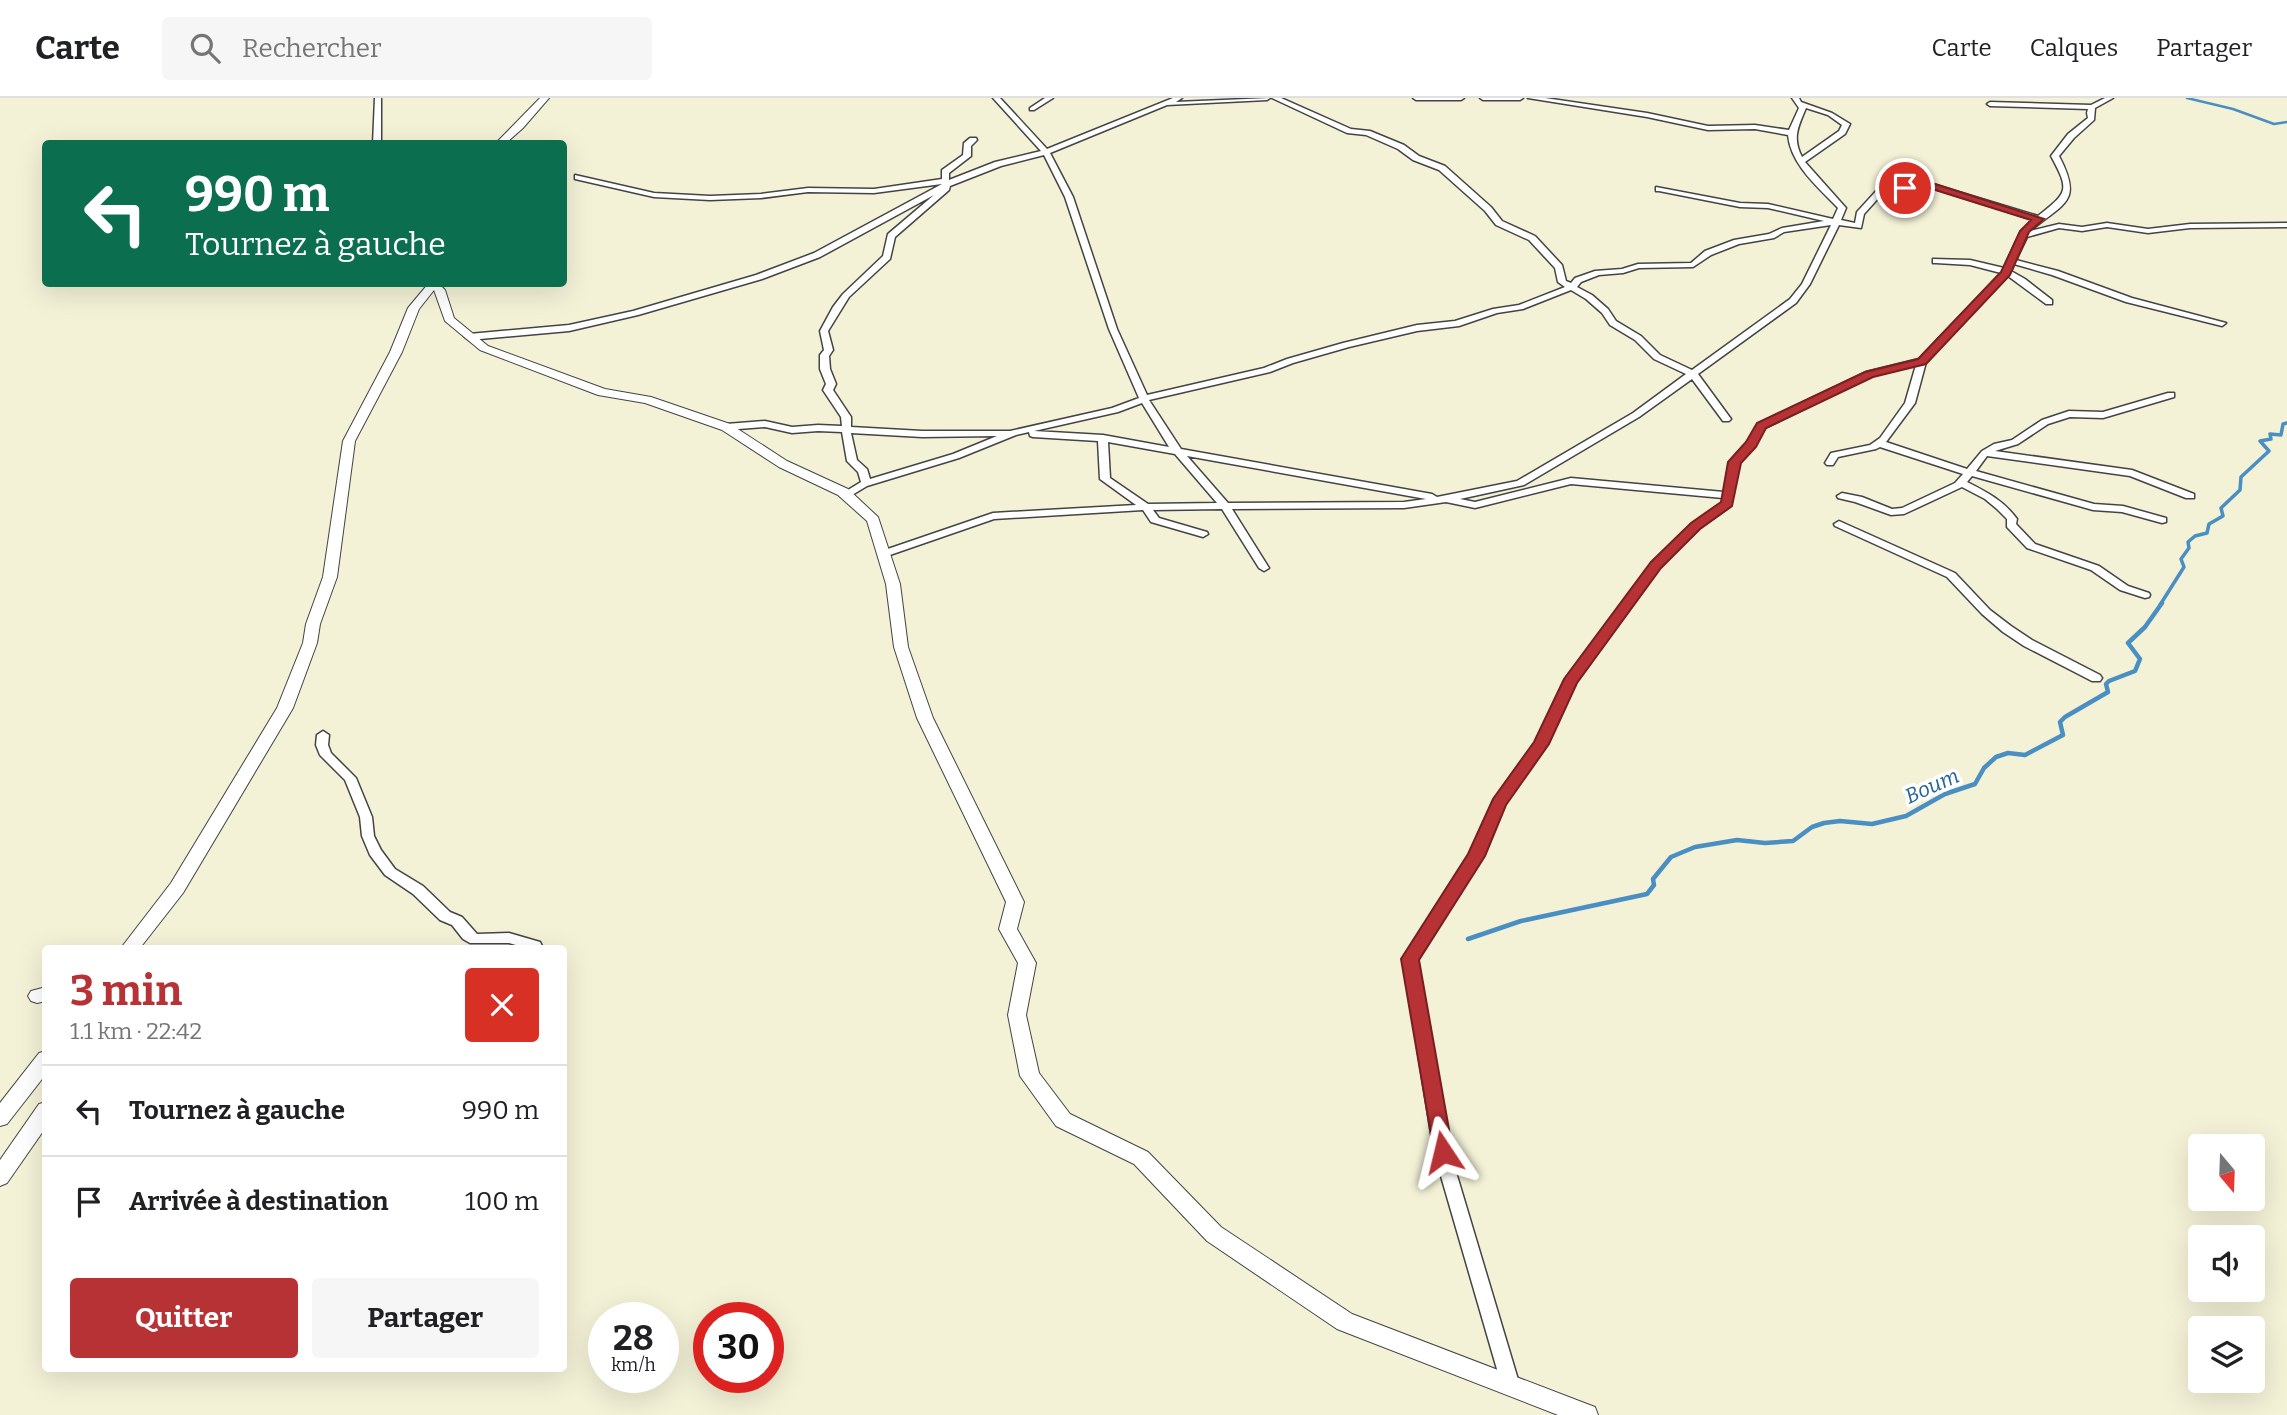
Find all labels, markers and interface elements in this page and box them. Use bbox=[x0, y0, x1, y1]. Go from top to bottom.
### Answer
search box bbox=[162, 17, 652, 80]
text: Carte bbox=[35, 28, 120, 68]
icon: search bbox=[186, 29, 224, 67]
text: Rechercher bbox=[242, 33, 382, 64]
text: Carte bbox=[1932, 34, 1992, 62]
text: Calques bbox=[2030, 34, 2118, 62]
text: Partager bbox=[2156, 34, 2252, 62]
pin bbox=[1875, 158, 1935, 218]
text: 990 m bbox=[185, 165, 330, 224]
icon: left bbox=[70, 168, 161, 259]
icon: arrive bbox=[1886, 169, 1924, 207]
text: Tournez à gauche bbox=[185, 225, 446, 263]
water label: Boum bbox=[1901, 763, 1963, 809]
text: 3 min bbox=[70, 966, 182, 1016]
button: close bbox=[465, 968, 539, 1042]
text: 1.1 km · 22:42 bbox=[70, 1017, 202, 1045]
icon: left bbox=[70, 1092, 108, 1130]
text: Tournez à gauche bbox=[129, 1095, 345, 1126]
text: 990 m bbox=[462, 1095, 539, 1126]
position arrow bbox=[1406, 1115, 1480, 1189]
north arrow bbox=[2188, 1134, 2264, 1211]
map controls bbox=[2188, 1134, 2265, 1393]
icon: arrive bbox=[70, 1183, 108, 1221]
text: Arrivée à destination bbox=[129, 1186, 388, 1217]
text: 100 m bbox=[465, 1186, 539, 1217]
button: sound bbox=[2188, 1225, 2265, 1302]
button: Quitter bbox=[70, 1278, 298, 1358]
button: Partager bbox=[312, 1278, 539, 1358]
speed limit sign: 30 bbox=[693, 1302, 784, 1393]
button: layers bbox=[2188, 1316, 2265, 1393]
text: 28 bbox=[613, 1317, 654, 1359]
text: km/h bbox=[611, 1354, 656, 1376]

